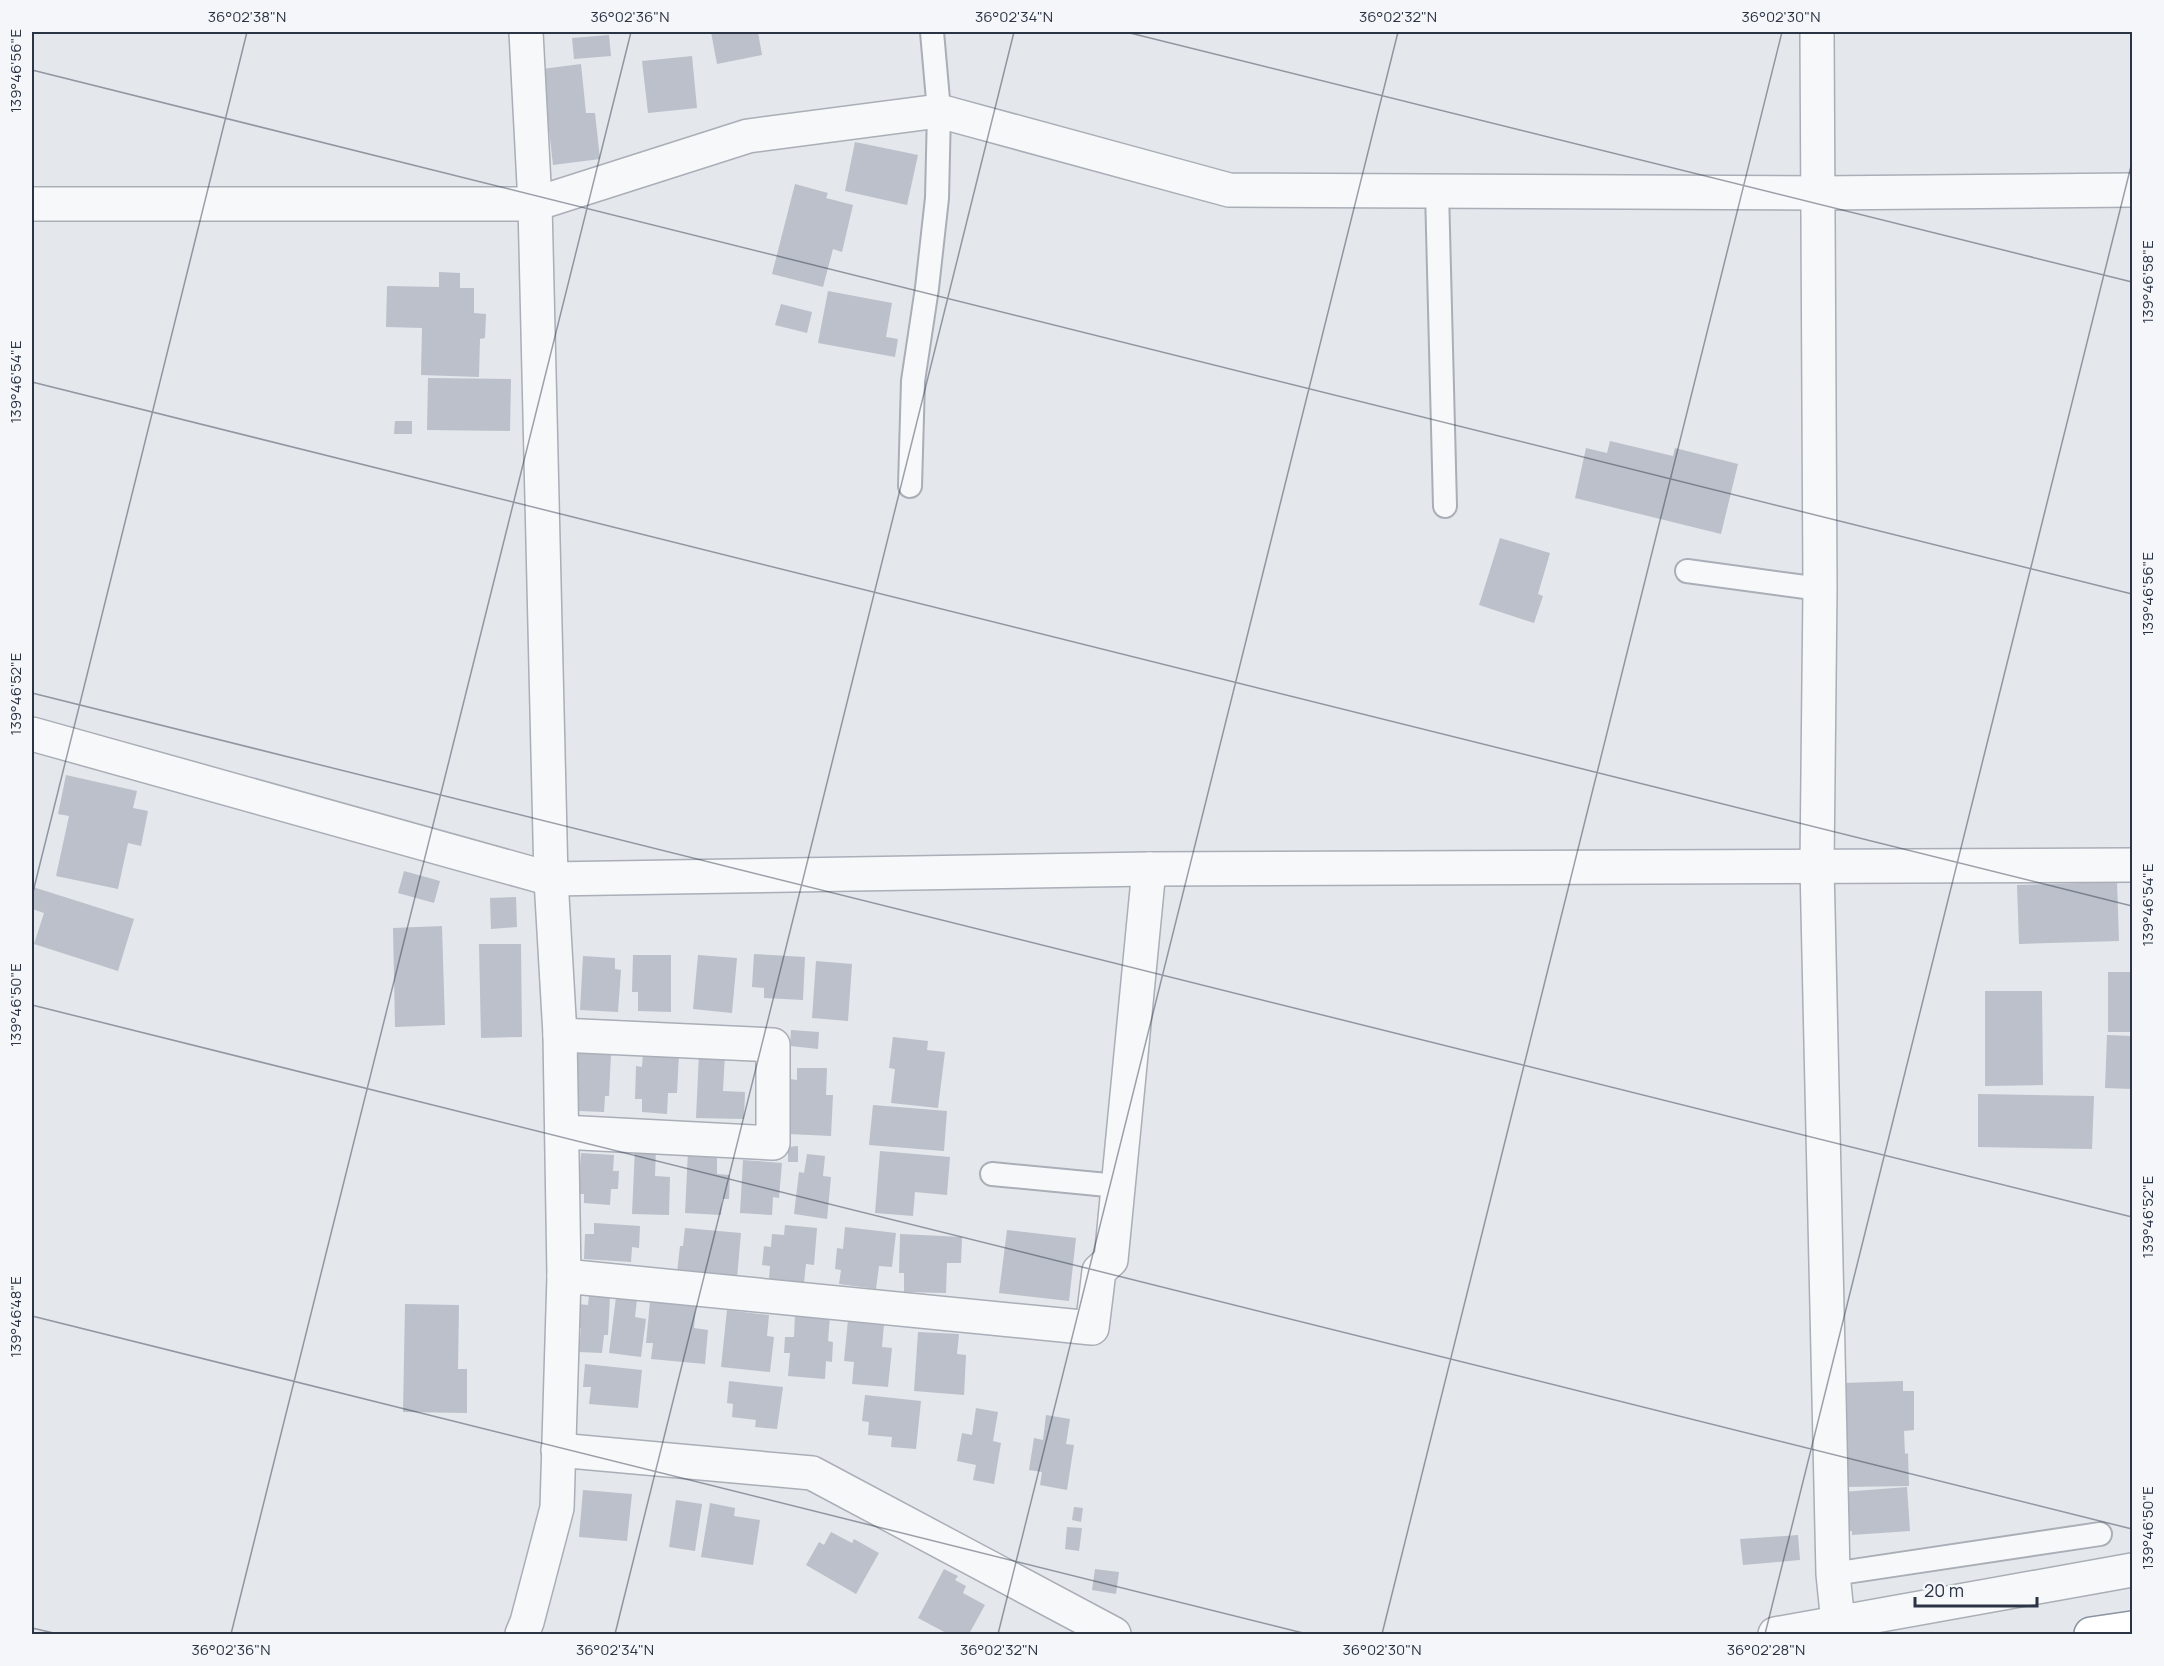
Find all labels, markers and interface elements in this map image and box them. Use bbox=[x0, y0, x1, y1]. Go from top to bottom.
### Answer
text: 36°02'38"N bbox=[208, 6, 286, 27]
text: 36°02'36"N bbox=[590, 6, 670, 27]
text: 36°02'34"N bbox=[975, 6, 1053, 27]
text: 36°02'32"N bbox=[1359, 6, 1437, 27]
text: 36°02'30"N bbox=[1742, 6, 1820, 27]
text: 139°46'56"E bbox=[5, 29, 26, 113]
text: 139°46'58"E bbox=[2137, 240, 2158, 324]
text: 139°46'54"E bbox=[5, 340, 26, 424]
text: 139°46'56"E bbox=[2137, 552, 2158, 636]
text: 139°46'52"E bbox=[5, 653, 26, 735]
text: 139°46'54"E bbox=[2137, 863, 2158, 947]
text: 139°46'50"E bbox=[5, 963, 26, 1047]
text: 139°46'52"E bbox=[2137, 1176, 2158, 1258]
text: 139°46'48"E bbox=[5, 1276, 26, 1358]
text: 139°46'50"E bbox=[2137, 1486, 2158, 1570]
scale bar bbox=[1915, 1570, 2036, 1608]
text: 20 m bbox=[1924, 1578, 1964, 1602]
text: 36°02'36"N bbox=[191, 1639, 271, 1660]
text: 36°02'34"N bbox=[576, 1639, 654, 1660]
text: 36°02'32"N bbox=[960, 1639, 1038, 1660]
text: 36°02'30"N bbox=[1343, 1639, 1421, 1660]
text: 36°02'28"N bbox=[1727, 1639, 1805, 1660]

